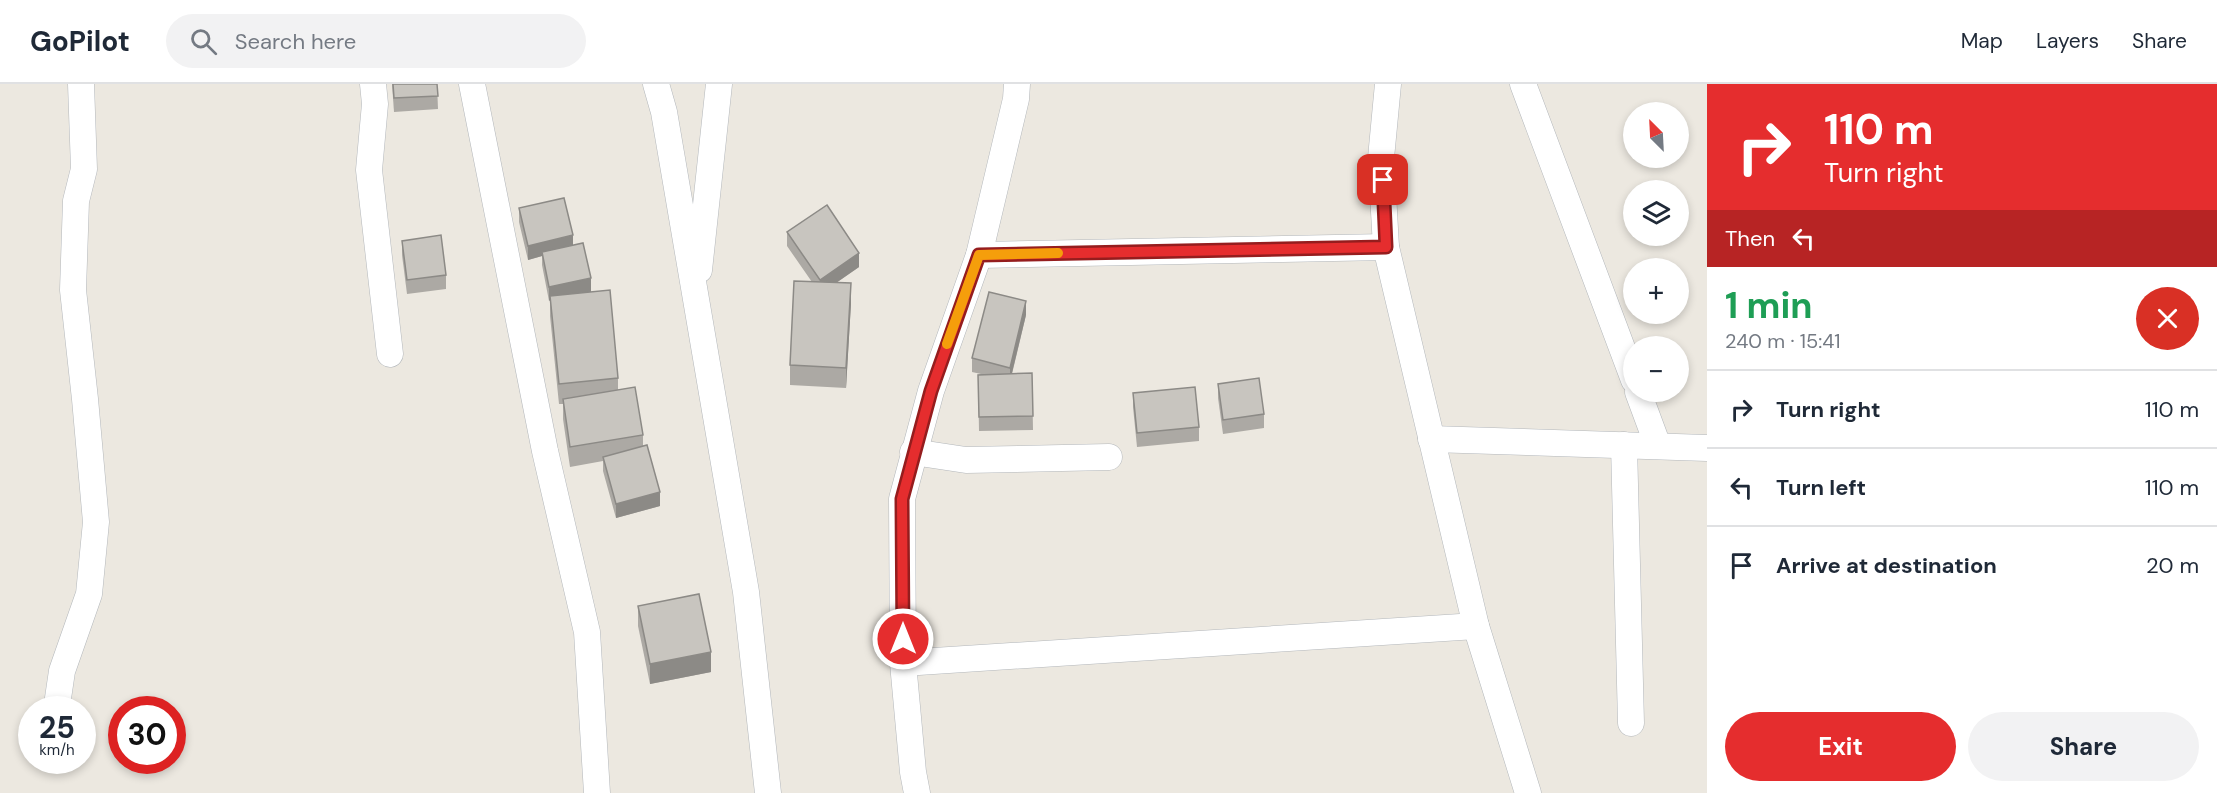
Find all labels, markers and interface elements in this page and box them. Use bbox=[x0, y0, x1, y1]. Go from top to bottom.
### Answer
search box bbox=[166, 14, 586, 68]
text: GoPilot bbox=[30, 23, 130, 60]
icon: search bbox=[187, 25, 220, 58]
text: Search here bbox=[235, 27, 356, 56]
text: Map bbox=[1961, 27, 2003, 55]
text: Layers bbox=[2036, 27, 2099, 55]
text: Share bbox=[2132, 27, 2187, 55]
north arrow bbox=[1623, 102, 1689, 168]
map controls bbox=[1623, 102, 1689, 402]
text: 110 m bbox=[1824, 102, 1934, 157]
icon: right bbox=[1725, 108, 1803, 186]
pin bbox=[1357, 154, 1408, 205]
text: Turn right bbox=[1824, 155, 1944, 190]
icon: arrive bbox=[1366, 163, 1399, 196]
button: layers bbox=[1623, 180, 1689, 246]
icon: left bbox=[1787, 222, 1820, 255]
text: Then bbox=[1725, 224, 1775, 253]
button: + bbox=[1623, 258, 1689, 324]
text: 1 min bbox=[1725, 282, 1813, 329]
button: close bbox=[2136, 287, 2199, 350]
text: 240 m · 15:41 bbox=[1725, 328, 1841, 354]
button: − bbox=[1623, 336, 1689, 402]
icon: right bbox=[1725, 393, 1758, 426]
text: Turn right bbox=[1776, 395, 1881, 424]
text: 110 m bbox=[2145, 395, 2199, 424]
icon: left bbox=[1725, 471, 1758, 504]
text: Turn left bbox=[1776, 473, 1866, 502]
text: 110 m bbox=[2145, 473, 2199, 502]
icon: arrive bbox=[1725, 549, 1758, 582]
text: Arrive at destination bbox=[1776, 551, 1997, 580]
text: 20 m bbox=[2146, 551, 2199, 580]
position arrow bbox=[871, 607, 935, 671]
speed limit sign: 30 bbox=[108, 696, 186, 774]
text: 25 bbox=[39, 708, 75, 747]
button: Exit bbox=[1725, 712, 1956, 781]
button: Share bbox=[1968, 712, 2199, 781]
text: km/h bbox=[39, 740, 75, 760]

